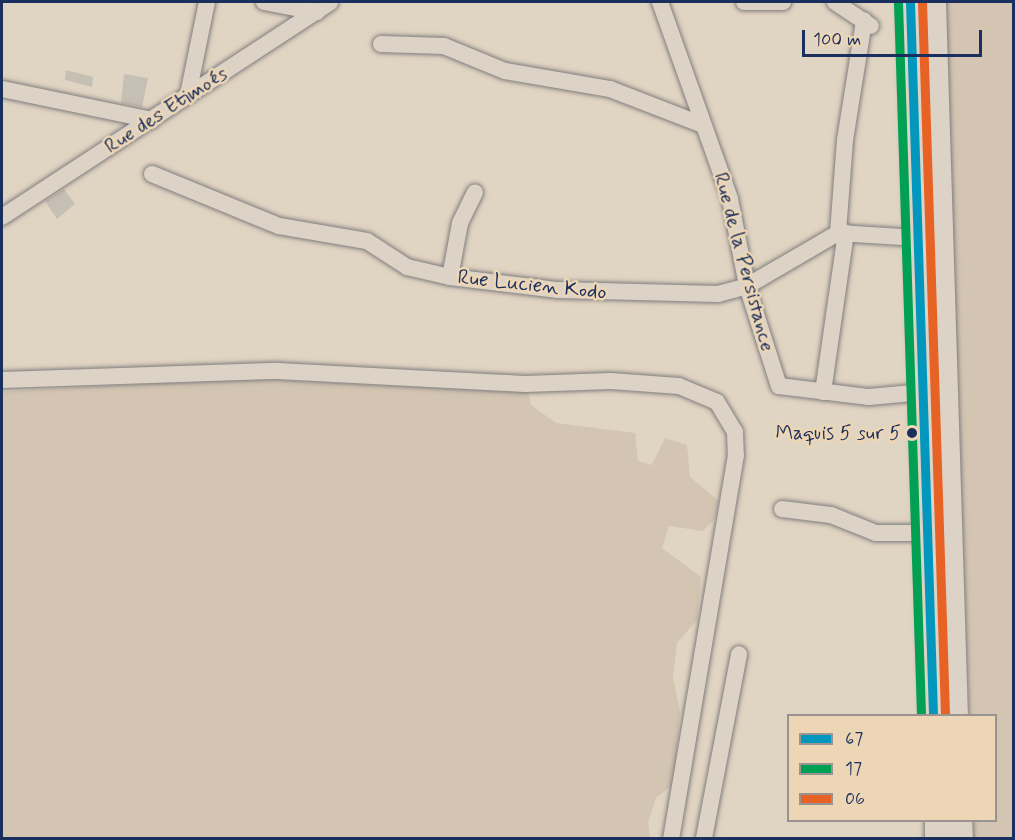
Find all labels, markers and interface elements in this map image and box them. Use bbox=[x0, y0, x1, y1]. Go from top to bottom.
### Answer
scale bar bbox=[805, 18, 985, 56]
text: 100 m bbox=[813, 28, 861, 52]
street label: Rue des Etimoés bbox=[100, 61, 232, 159]
street label: Rue de la Persistance bbox=[708, 171, 780, 353]
street label: Rue Lucien Kodo bbox=[457, 265, 607, 305]
place label: Maquis 5 sur 5 bbox=[775, 421, 901, 445]
marker: Maquis 5 sur 5 bbox=[906, 427, 918, 439]
legend bbox=[787, 714, 997, 822]
text: 67 bbox=[845, 727, 863, 751]
text: 17 bbox=[845, 757, 862, 781]
text: 06 bbox=[845, 787, 865, 811]

